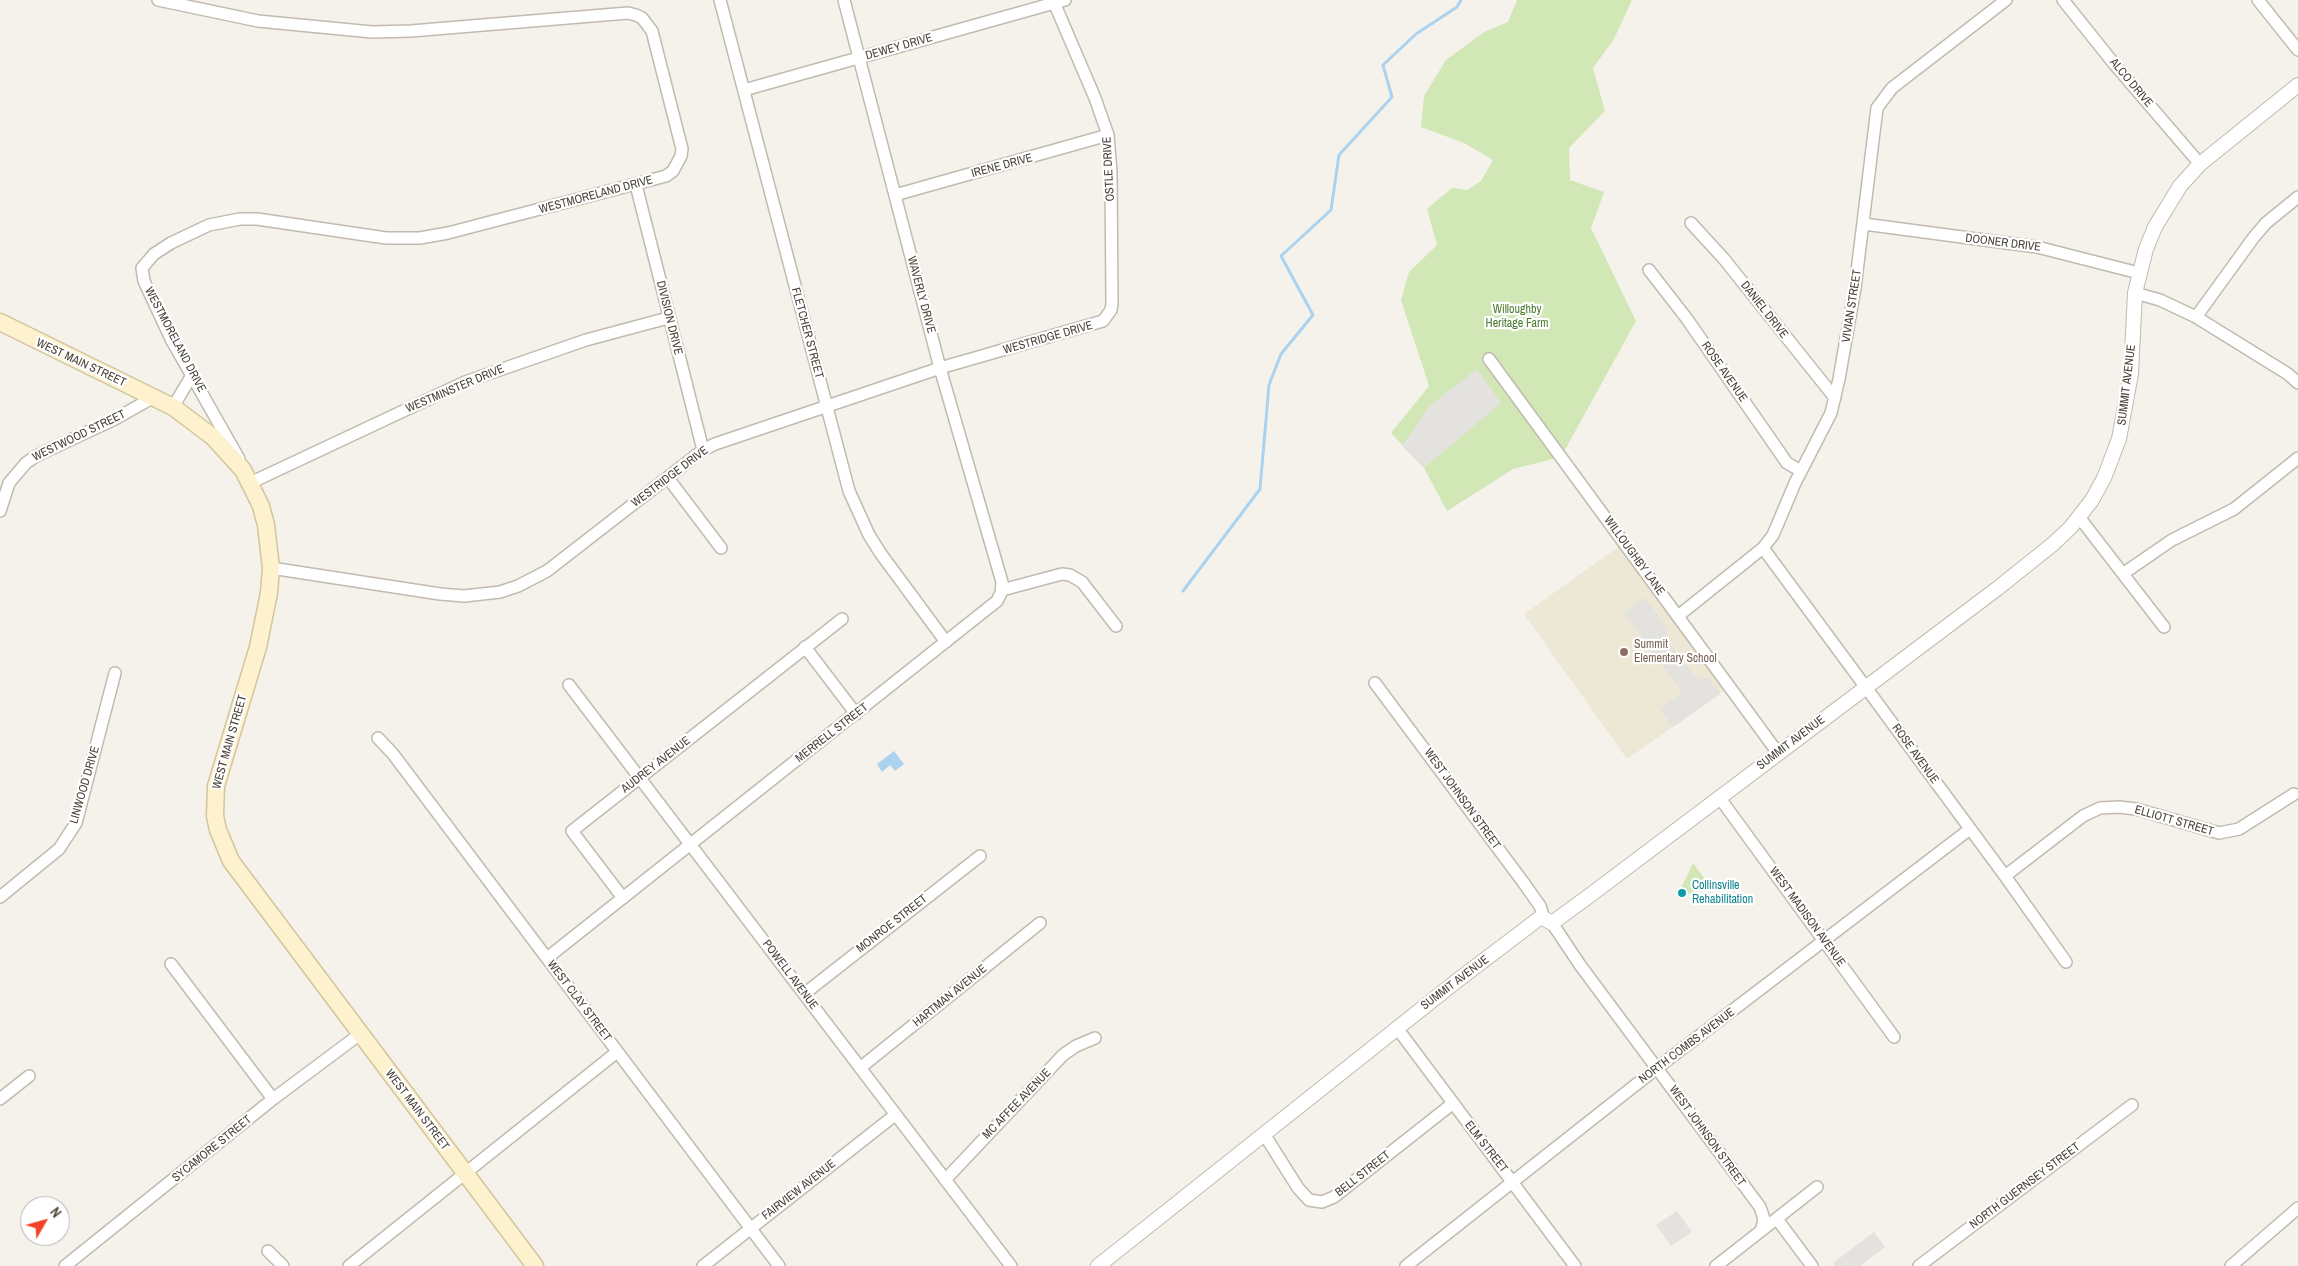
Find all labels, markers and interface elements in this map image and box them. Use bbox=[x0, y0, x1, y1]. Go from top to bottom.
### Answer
street label: DEWEY DRIVE bbox=[864, 31, 934, 63]
street label: ALCO DRIVE bbox=[2106, 56, 2156, 110]
street label: OSTLE DRIVE bbox=[1100, 136, 1118, 202]
street label: IRENE DRIVE bbox=[970, 151, 1034, 181]
street label: WESTMORELAND DRIVE bbox=[538, 173, 654, 217]
street label: DOONER DRIVE bbox=[1964, 231, 2042, 255]
street label: WAVERLY DRIVE bbox=[904, 255, 938, 335]
street label: VIVIAN STREET bbox=[1839, 268, 1865, 344]
street label: DIVISION DRIVE bbox=[653, 279, 685, 357]
street label: DANIEL DRIVE bbox=[1737, 279, 1791, 341]
street label: WESTMORELAND DRIVE bbox=[141, 285, 209, 395]
street label: FLETCHER STREET bbox=[788, 286, 826, 380]
park label: Willoughby Heritage Farm bbox=[1486, 303, 1548, 331]
street label: WESTRIDGE DRIVE bbox=[1002, 318, 1094, 358]
street label: WEST MAIN STREET bbox=[34, 336, 128, 390]
street label: ROSE AVENUE bbox=[1698, 339, 1750, 405]
street label: SUMMIT AVENUE bbox=[2115, 344, 2139, 426]
street label: WESTMINSTER DRIVE bbox=[404, 362, 506, 416]
street label: WESTWOOD STREET bbox=[30, 407, 128, 465]
street label: WESTRIDGE DRIVE bbox=[629, 443, 711, 511]
street label: WILLOUGHBY LANE bbox=[1601, 514, 1667, 598]
place label: Summit Elementary School bbox=[1634, 638, 1717, 666]
marker: Summit Elementary School bbox=[1618, 646, 1630, 658]
street label: WEST MAIN STREET bbox=[210, 693, 250, 791]
street label: MERRELL STREET bbox=[793, 700, 871, 766]
street label: SUMMIT AVENUE bbox=[1754, 713, 1828, 773]
street label: ROSE AVENUE bbox=[1888, 721, 1942, 787]
street label: AUDREY AVENUE bbox=[619, 734, 693, 796]
street label: LINWOOD DRIVE bbox=[67, 745, 103, 825]
street label: WEST JOHNSON STREET bbox=[1421, 746, 1503, 852]
street label: ELLIOTT STREET bbox=[2133, 803, 2215, 839]
street label: WEST MADISON AVENUE bbox=[1766, 864, 1848, 970]
place label: Collinsville Rehabilitation bbox=[1692, 879, 1753, 907]
marker: Collinsville Rehabilitation bbox=[1676, 887, 1688, 899]
street label: MONROE STREET bbox=[854, 892, 930, 956]
street label: POWELL AVENUE bbox=[759, 937, 821, 1013]
street label: SUMMIT AVENUE bbox=[1418, 953, 1492, 1013]
street label: WEST CLAY STREET bbox=[544, 958, 614, 1044]
street label: HARTMAN AVENUE bbox=[910, 962, 990, 1030]
street label: NORTH COMBS AVENUE bbox=[1636, 1005, 1738, 1087]
street label: MC AFFEE AVENUE bbox=[980, 1066, 1054, 1142]
street label: WEST MAIN STREET bbox=[382, 1067, 452, 1153]
street label: WEST JOHNSON STREET bbox=[1666, 1083, 1748, 1189]
street label: SYCAMORE STREET bbox=[169, 1113, 255, 1185]
street label: ELM STREET bbox=[1461, 1118, 1511, 1176]
street label: NORTH GUERNSEY STREET bbox=[1967, 1140, 2083, 1232]
street label: BELL STREET bbox=[1333, 1148, 1393, 1200]
street label: FAIRVIEW AVENUE bbox=[759, 1157, 839, 1223]
north arrow bbox=[20, 1196, 70, 1246]
text: N bbox=[46, 1204, 66, 1221]

